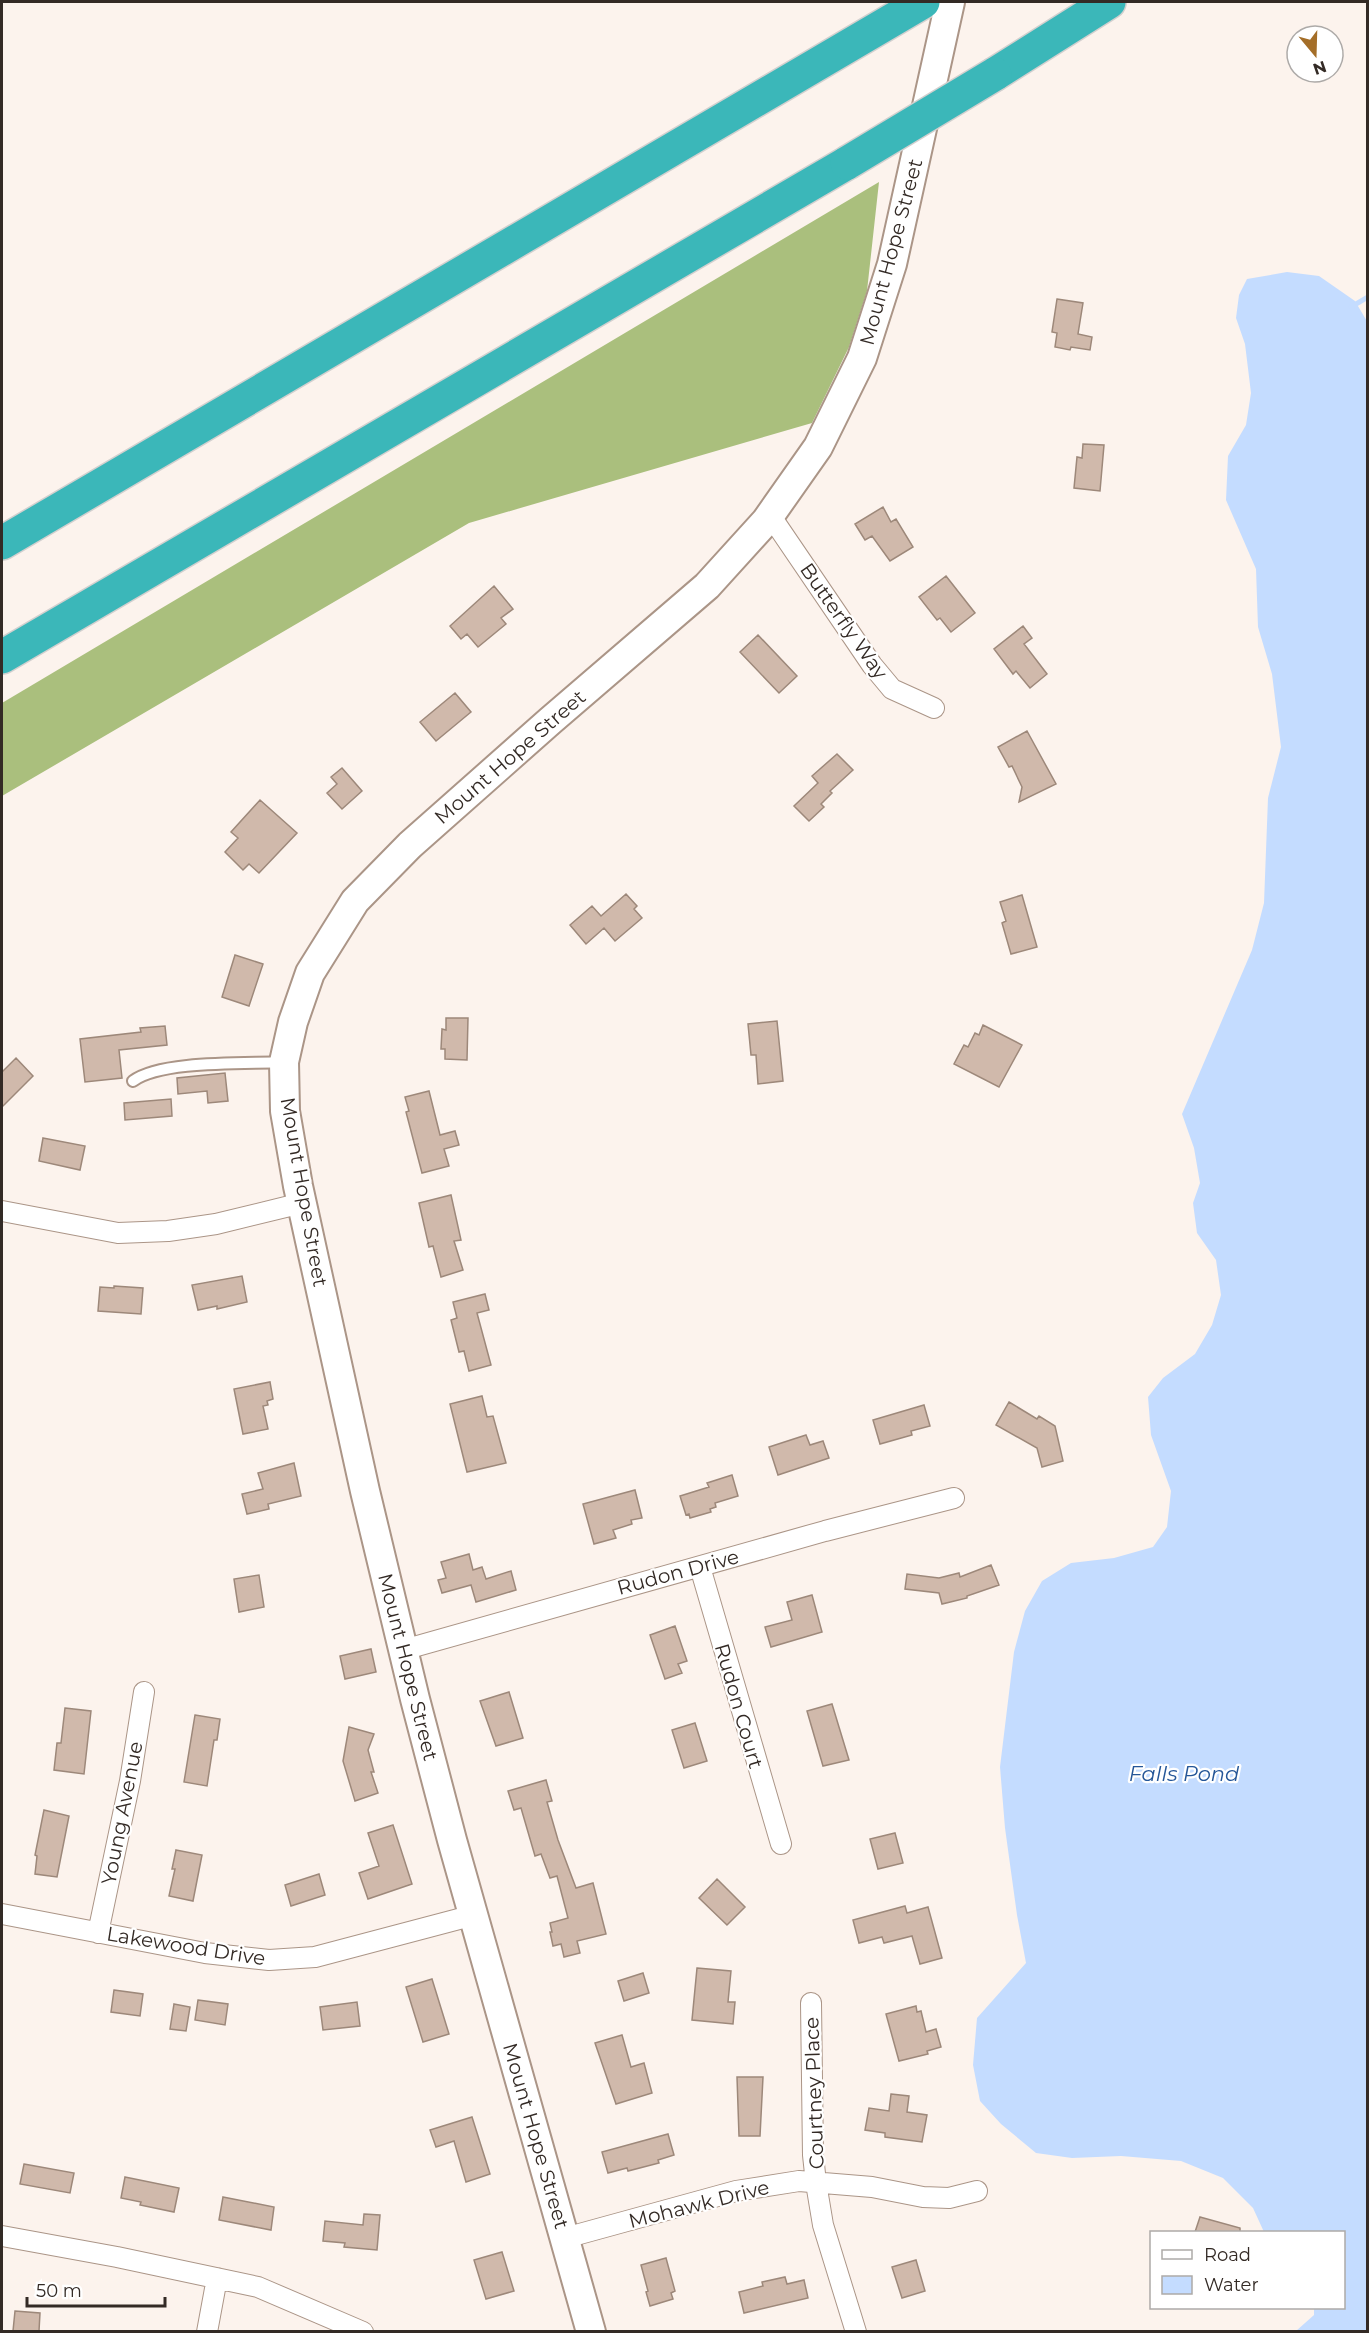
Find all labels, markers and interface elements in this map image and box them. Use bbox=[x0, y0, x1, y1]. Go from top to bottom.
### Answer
north arrow bbox=[1285, 24, 1345, 84]
text: N bbox=[1311, 57, 1329, 79]
street label: Mount Hope Street bbox=[855, 156, 927, 348]
street label: Butterfly Way bbox=[795, 558, 893, 684]
street label: Mount Hope Street bbox=[430, 685, 590, 829]
street label: Mount Hope Street bbox=[276, 1095, 332, 1289]
street label: Rudon Drive bbox=[614, 1544, 742, 1600]
street label: Mount Hope Street bbox=[373, 1571, 443, 1763]
street label: Rudon Court bbox=[710, 1641, 768, 1771]
street label: Young Avenue bbox=[96, 1739, 148, 1887]
water label: Falls Pond bbox=[1129, 1761, 1240, 1786]
street label: Lakewood Drive bbox=[105, 1922, 267, 1970]
street label: Courtney Place bbox=[799, 2016, 829, 2170]
street label: Mount Hope Street bbox=[498, 2040, 574, 2232]
street label: Mohawk Drive bbox=[626, 2175, 772, 2233]
legend bbox=[1150, 2231, 1345, 2309]
text: Road bbox=[1204, 2244, 1251, 2266]
scale bar bbox=[27, 2270, 165, 2308]
text: Water bbox=[1204, 2274, 1259, 2296]
text: 50 m bbox=[36, 2280, 82, 2302]

